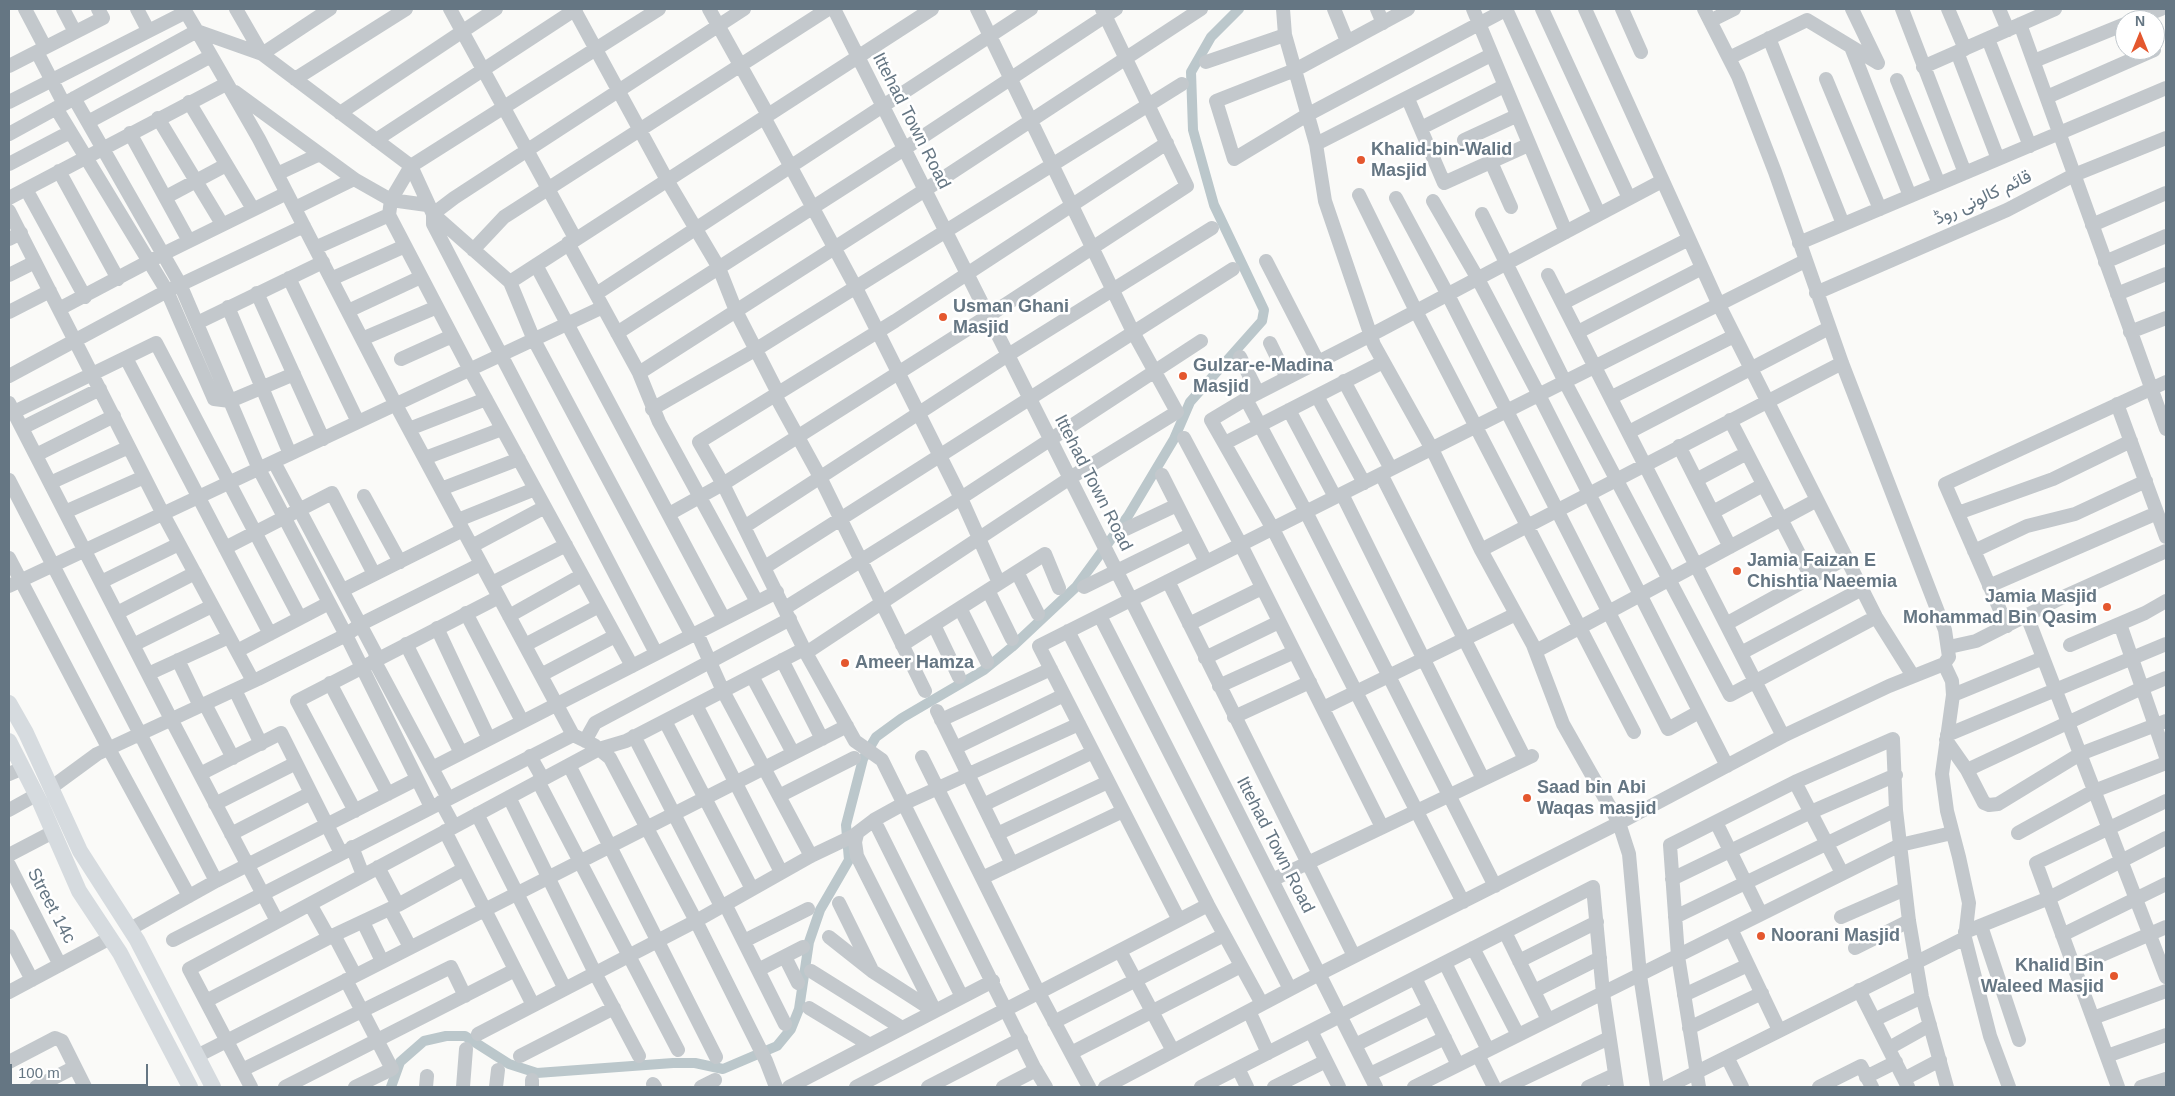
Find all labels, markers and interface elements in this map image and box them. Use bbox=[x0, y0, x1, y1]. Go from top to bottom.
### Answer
north arrow bbox=[2115, 10, 2165, 60]
text: N bbox=[2135, 13, 2145, 29]
street label: Ittehad Town Road bbox=[867, 49, 955, 193]
place label: Khalid-bin-Walid Masjid bbox=[1371, 139, 1512, 182]
marker: Khalid-bin-Walid Masjid bbox=[1355, 154, 1367, 166]
street label: قائم کالونی روڈ bbox=[1931, 166, 2035, 230]
place label: Usman Ghani Masjid bbox=[953, 296, 1069, 338]
marker: Usman Ghani Masjid bbox=[937, 311, 949, 323]
place label: Gulzar-e-Madina Masjid bbox=[1193, 355, 1333, 398]
marker: Gulzar-e-Madina Masjid bbox=[1177, 370, 1189, 382]
street label: Ittehad Town Road bbox=[1049, 411, 1137, 555]
place label: Jamia Faizan E Chishtia Naeemia bbox=[1747, 550, 1897, 592]
marker: Jamia Faizan E Chishtia Naeemia bbox=[1731, 565, 1743, 577]
place label: Jamia Masjid Mohammad Bin Qasim bbox=[1903, 586, 2097, 628]
marker: Jamia Masjid Mohammad Bin Qasim bbox=[2101, 601, 2113, 613]
place label: Ameer Hamza bbox=[855, 652, 974, 674]
marker: Ameer Hamza bbox=[839, 657, 851, 669]
street label: Ittehad Town Road bbox=[1231, 773, 1319, 917]
place label: Saad bin Abi Waqas masjid bbox=[1537, 777, 1656, 820]
marker: Saad bin Abi Waqas masjid bbox=[1521, 792, 1533, 804]
street label: Street 14c bbox=[22, 865, 80, 947]
place label: Noorani Masjid bbox=[1771, 925, 1900, 947]
marker: Noorani Masjid bbox=[1755, 930, 1767, 942]
place label: Khalid Bin Waleed Masjid bbox=[1981, 955, 2104, 998]
marker: Khalid Bin Waleed Masjid bbox=[2108, 970, 2120, 982]
scale bar bbox=[12, 1054, 150, 1086]
text: 100 m bbox=[18, 1064, 60, 1081]

